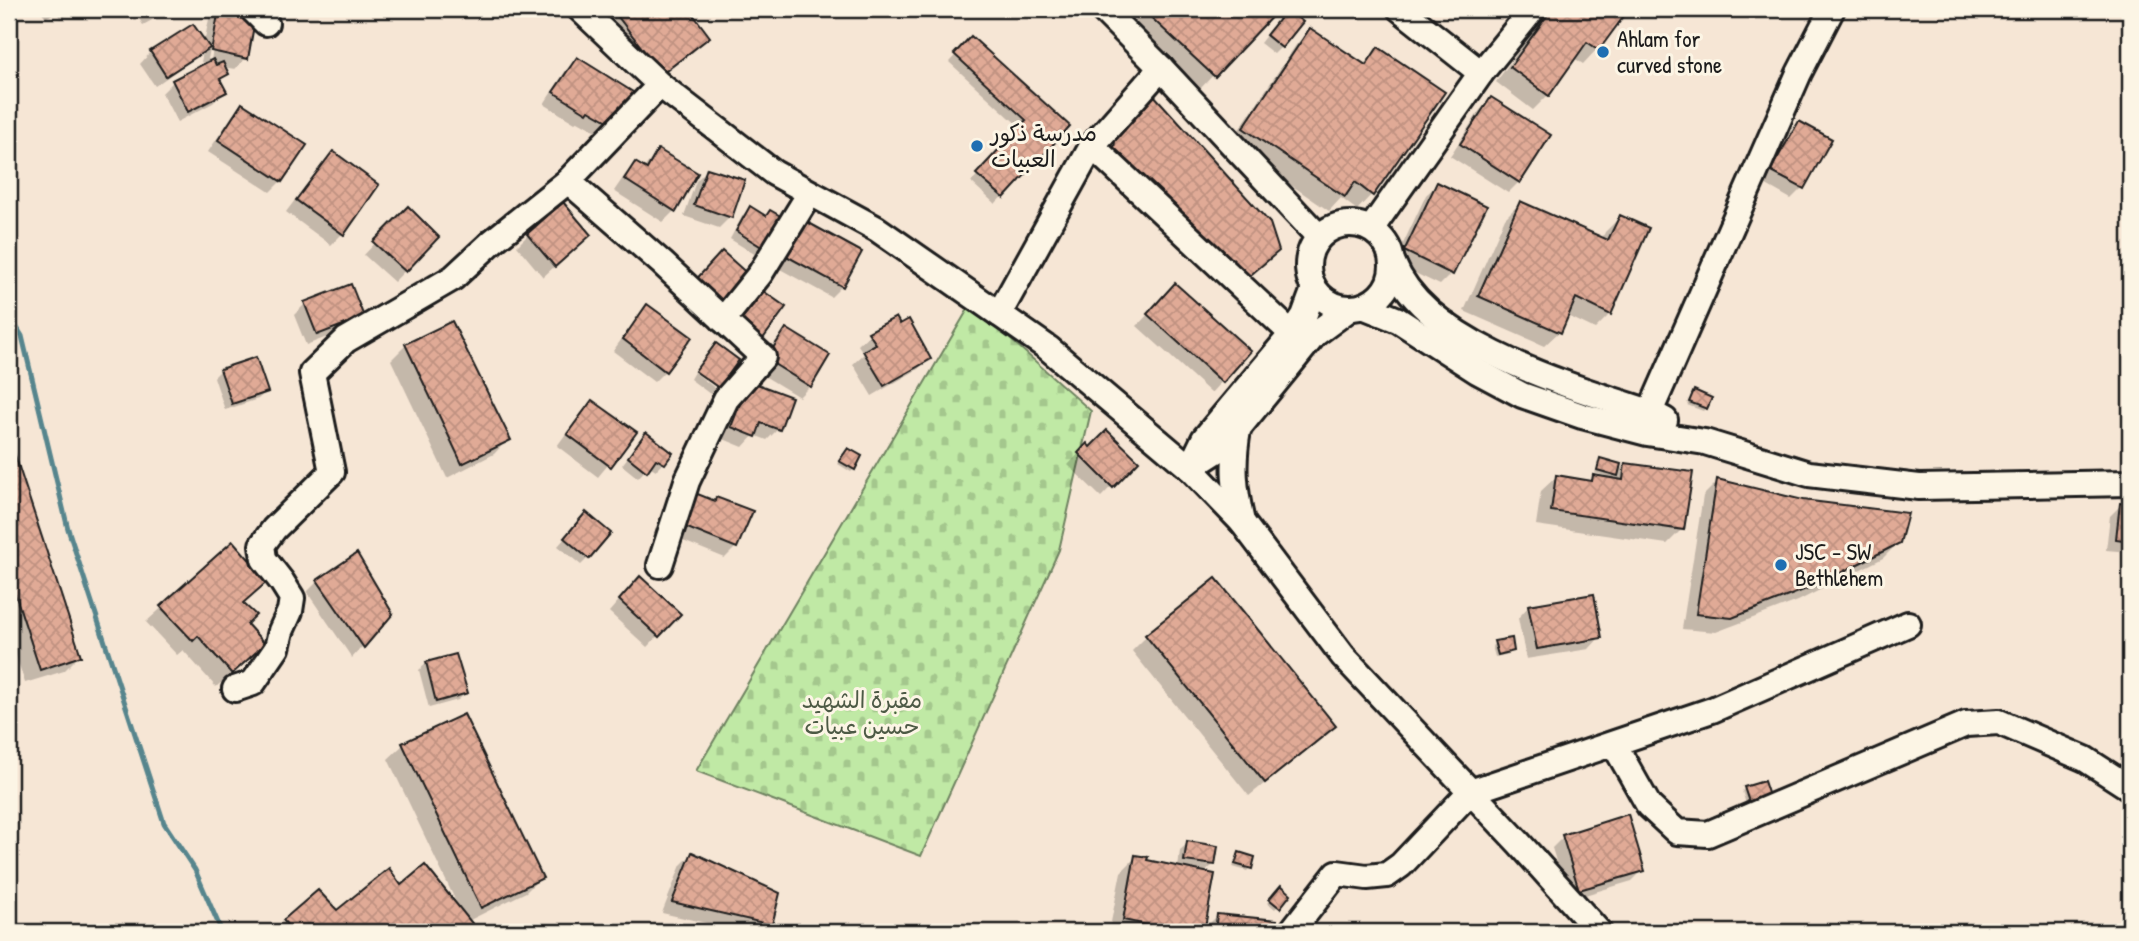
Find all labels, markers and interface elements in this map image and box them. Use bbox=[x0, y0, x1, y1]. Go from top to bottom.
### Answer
place label: Ahlam for curved stone bbox=[1617, 23, 1722, 80]
marker: Ahlam for curved stone bbox=[1595, 44, 1611, 60]
place label: مدرسة ذكور العبيات bbox=[989, 117, 1097, 174]
marker: مدرسة ذكور العبيات bbox=[969, 138, 985, 154]
place label: JSC - SW Bethlehem bbox=[1795, 536, 1883, 593]
marker: JSC - SW Bethlehem bbox=[1773, 557, 1789, 573]
park label: مقبرة الشهيد حسين عبيات bbox=[802, 684, 922, 741]

